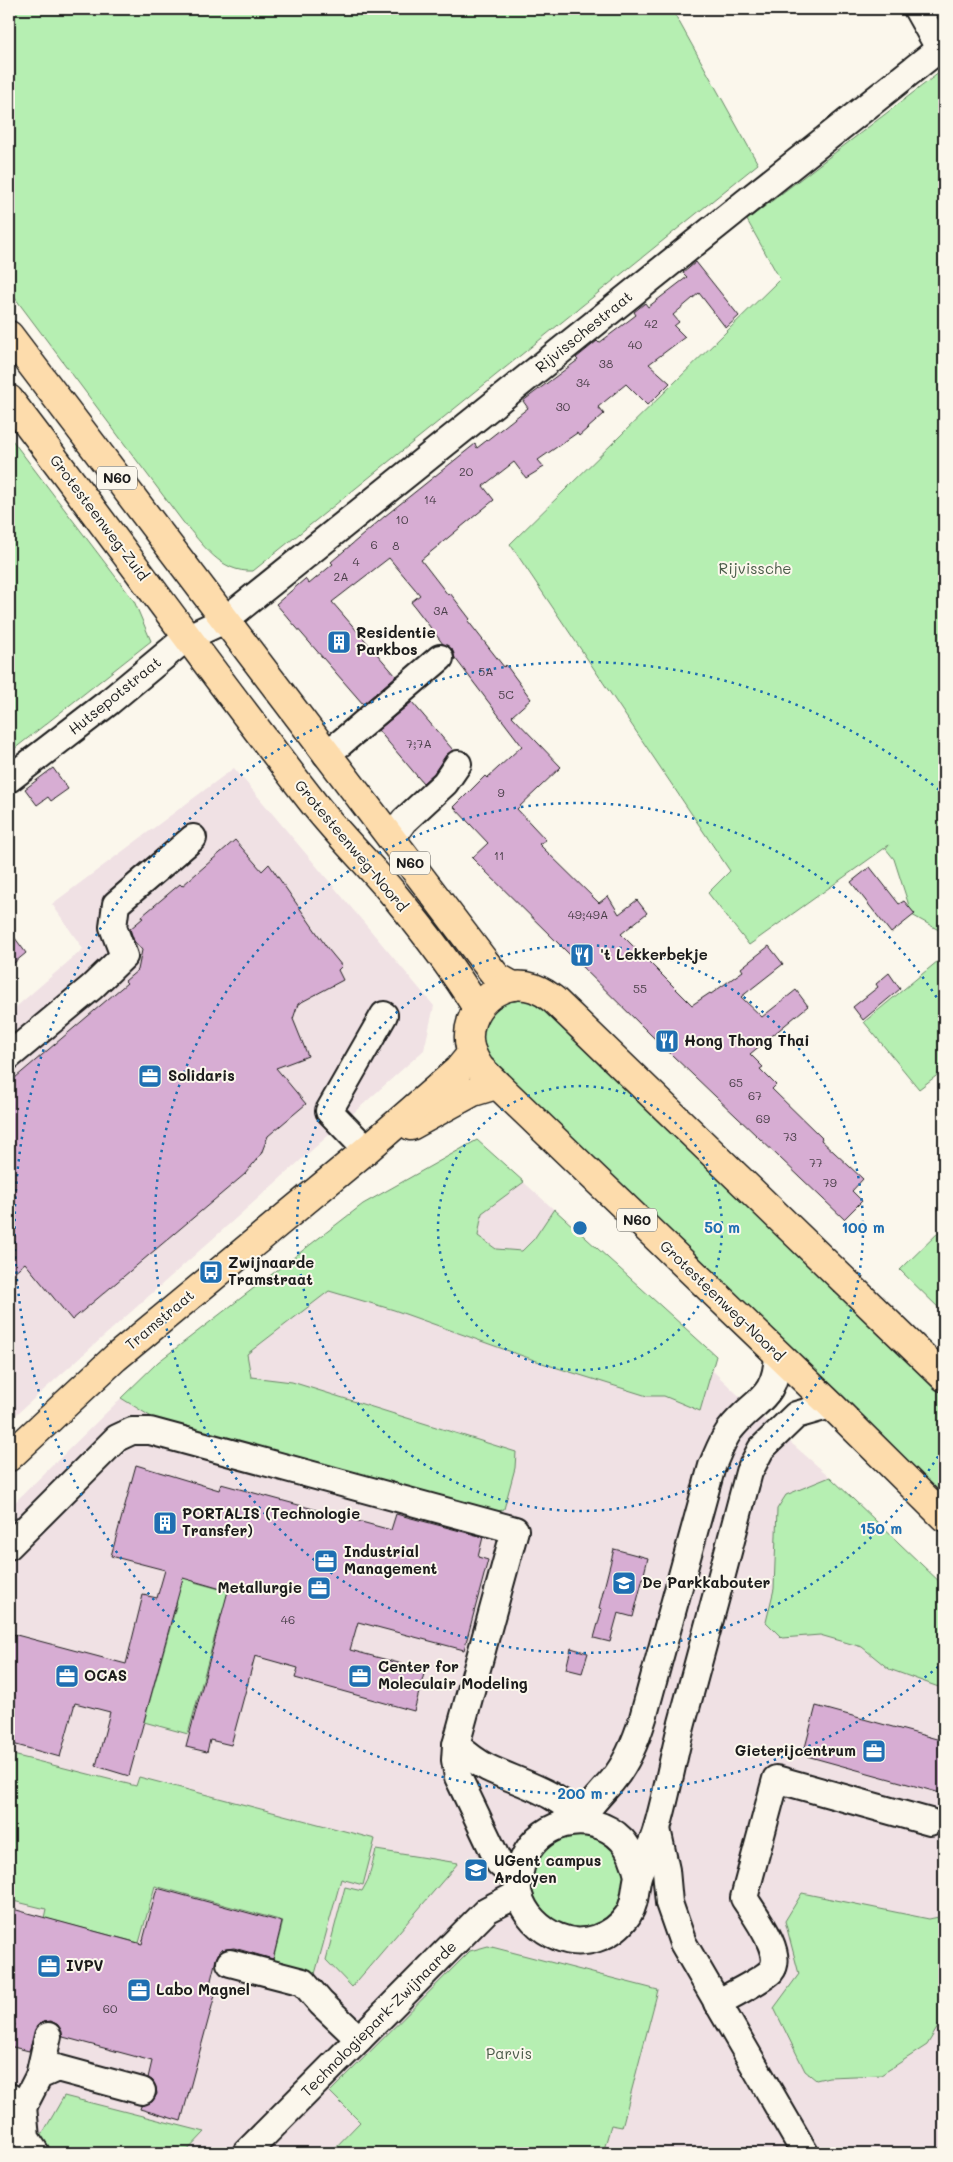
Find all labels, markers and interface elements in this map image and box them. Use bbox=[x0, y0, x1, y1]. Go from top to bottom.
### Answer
street label: Rijvisschestraat bbox=[531, 286, 636, 377]
house number: 42 bbox=[644, 315, 658, 331]
house number: 40 bbox=[628, 336, 643, 352]
house number: 38 bbox=[599, 355, 613, 371]
house number: 34 bbox=[576, 374, 590, 390]
house number: 30 bbox=[556, 398, 571, 414]
street label: Grotesteenweg-Zuid bbox=[46, 450, 154, 584]
house number: 20 bbox=[459, 463, 474, 479]
road number: N60 bbox=[97, 466, 137, 489]
house number: 14 bbox=[424, 491, 436, 507]
house number: 10 bbox=[396, 511, 409, 527]
house number: 6 bbox=[370, 536, 378, 552]
house number: 8 bbox=[392, 537, 400, 553]
house number: 4 bbox=[352, 553, 360, 569]
park label: Rijvissche bbox=[719, 558, 791, 578]
house number: 2A bbox=[334, 568, 349, 584]
house number: 3A bbox=[433, 602, 449, 618]
place label: Residentie Parkbos bbox=[356, 622, 436, 659]
building icon: Residentie Parkbos bbox=[326, 629, 352, 655]
street label: Hutsepotstraat bbox=[64, 652, 165, 739]
house number: 5A bbox=[478, 663, 494, 679]
house number: 5C bbox=[498, 686, 514, 702]
house number: 7;7A bbox=[406, 735, 432, 751]
street label: Grotesteenweg-Noord bbox=[291, 775, 413, 915]
house number: 9 bbox=[497, 784, 505, 800]
house number: 11 bbox=[494, 847, 504, 863]
road number: N60 bbox=[390, 851, 430, 874]
house number: 49;49A bbox=[568, 906, 608, 922]
restaurant icon: 't Lekkerbekje bbox=[569, 942, 595, 968]
place label: 't Lekkerbekje bbox=[600, 944, 708, 964]
house number: 55 bbox=[633, 980, 647, 996]
restaurant icon: Hong Thong Thai bbox=[654, 1028, 680, 1054]
place label: Hong Thong Thai bbox=[684, 1030, 810, 1050]
office icon: Solidaris bbox=[137, 1063, 163, 1089]
place label: Solidaris bbox=[168, 1065, 235, 1085]
house number: 65 bbox=[729, 1074, 743, 1090]
house number: 67 bbox=[748, 1087, 762, 1103]
house number: 69 bbox=[756, 1110, 770, 1126]
house number: 73 bbox=[783, 1128, 797, 1144]
house number: 77 bbox=[809, 1154, 823, 1170]
house number: 79 bbox=[823, 1174, 837, 1190]
road number: N60 bbox=[617, 1208, 657, 1232]
text: 50 m bbox=[704, 1217, 740, 1237]
text: 100 m bbox=[841, 1217, 885, 1237]
centre of rings bbox=[571, 1219, 589, 1237]
street label: Grotesteenweg-Noord bbox=[656, 1235, 789, 1365]
place label: Zwijnaarde Tramstraat bbox=[228, 1252, 314, 1289]
bus stop icon: Zwijnaarde Tramstraat bbox=[198, 1259, 224, 1285]
street label: Tramstraat bbox=[121, 1285, 198, 1354]
place label: PORTALIS (Technologie Transfer) bbox=[182, 1503, 360, 1540]
building icon: PORTALIS (Technologie Transfer) bbox=[152, 1510, 178, 1536]
text: 150 m bbox=[860, 1518, 902, 1538]
place label: Industrial Management bbox=[344, 1541, 438, 1578]
office icon: Industrial Management bbox=[313, 1548, 339, 1574]
school or university icon: De Parkkabouter bbox=[611, 1570, 637, 1596]
place label: De Parkkabouter bbox=[642, 1572, 771, 1592]
office icon: Metallurgie bbox=[306, 1575, 332, 1601]
place label: Metallurgie bbox=[218, 1577, 302, 1597]
house number: 46 bbox=[281, 1611, 295, 1627]
place label: Center for Moleculair Modeling bbox=[378, 1656, 528, 1693]
office icon: OCAS bbox=[54, 1663, 80, 1689]
office icon: Center for Moleculair Modeling bbox=[347, 1663, 373, 1689]
place label: OCAS bbox=[84, 1665, 127, 1685]
office icon: Gieterijcentrum bbox=[861, 1738, 887, 1764]
place label: Gieterijcentrum bbox=[735, 1740, 856, 1760]
text: 200 m bbox=[558, 1783, 603, 1803]
place label: UGent campus Ardoyen bbox=[494, 1850, 601, 1887]
school or university icon: UGent campus Ardoyen bbox=[463, 1857, 489, 1883]
street label: Technologiepark-Zwijnaarde bbox=[296, 1936, 460, 2100]
office icon: IVPV bbox=[36, 1953, 62, 1979]
place label: IVPV bbox=[66, 1955, 103, 1975]
office icon: Labo Magnel bbox=[126, 1977, 152, 2003]
place label: Labo Magnel bbox=[156, 1979, 250, 1999]
house number: 60 bbox=[103, 2000, 118, 2016]
park label: Parvis bbox=[486, 2043, 532, 2063]

